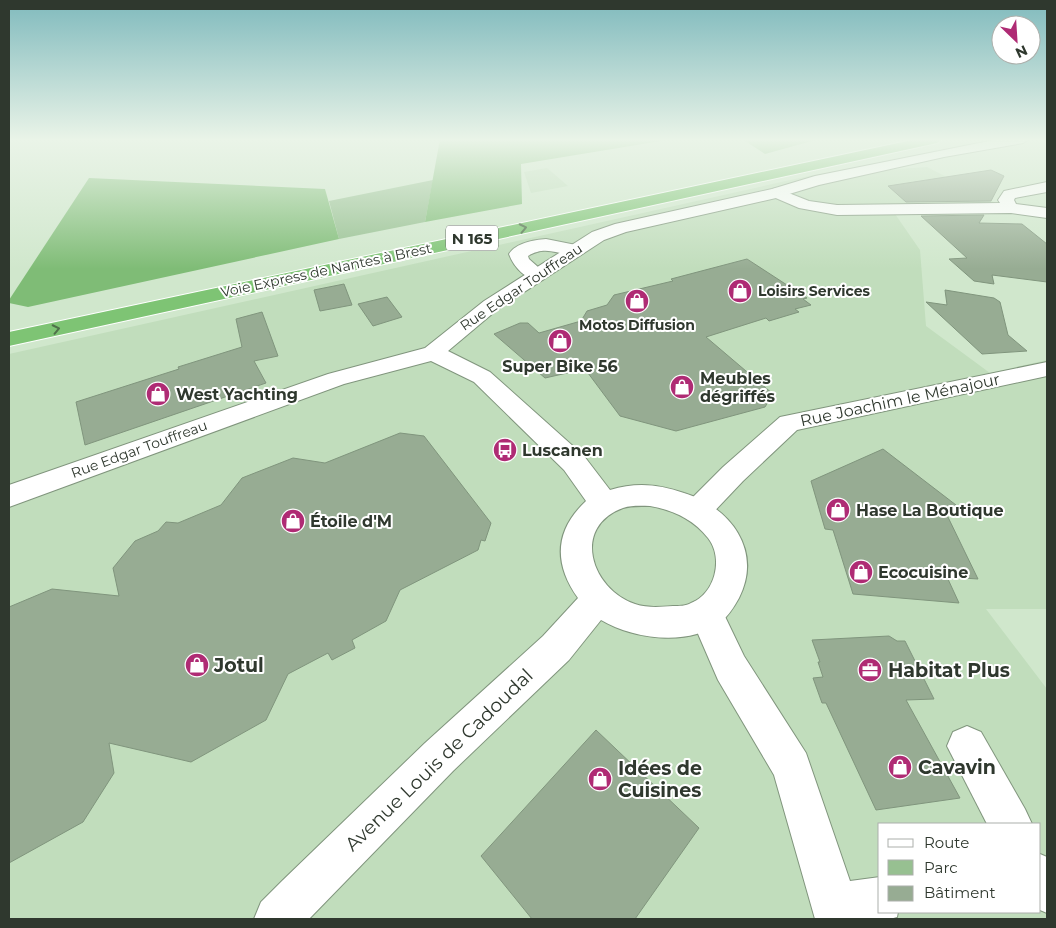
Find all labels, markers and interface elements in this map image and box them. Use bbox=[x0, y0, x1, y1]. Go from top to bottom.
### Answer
north arrow bbox=[991, 15, 1041, 65]
text: N bbox=[1013, 41, 1030, 62]
one-way arrow bbox=[519, 223, 527, 233]
road number: N 165 bbox=[446, 226, 498, 250]
street label: Voie Express de Nantes à Brest bbox=[219, 239, 433, 301]
street label: Rue Edgar Touffreau bbox=[456, 239, 586, 335]
shop icon: Loisirs Services bbox=[727, 278, 753, 304]
place label: Loisirs Services bbox=[758, 282, 870, 300]
shop icon: Motos Diffusion bbox=[624, 288, 650, 314]
place label: Motos Diffusion bbox=[579, 316, 695, 334]
one-way arrow bbox=[52, 324, 61, 335]
shop icon: Super Bike 56 bbox=[547, 328, 573, 354]
place label: Super Bike 56 bbox=[502, 357, 618, 376]
place label: Meubles dégriffés bbox=[700, 369, 776, 406]
street label: Rue Joachim le Ménajour bbox=[798, 370, 1002, 430]
shop icon: Meubles dégriffés bbox=[669, 374, 695, 400]
shop icon: West Yachting bbox=[145, 381, 171, 407]
place label: West Yachting bbox=[176, 385, 298, 404]
street label: Rue Edgar Touffreau bbox=[68, 416, 210, 482]
bus stop icon: Luscanen bbox=[492, 437, 518, 463]
place label: Luscanen bbox=[522, 441, 603, 460]
shop icon: Hase La Boutique bbox=[825, 497, 851, 523]
place label: Hase La Boutique bbox=[856, 501, 1004, 520]
shop icon: Étoile d'M bbox=[280, 508, 306, 534]
place label: Étoile d'M bbox=[310, 512, 392, 531]
shop icon: Ecocuisine bbox=[848, 559, 874, 585]
place label: Ecocuisine bbox=[878, 563, 968, 582]
shop icon: Jotul bbox=[184, 652, 210, 678]
place label: Jotul bbox=[213, 654, 264, 677]
office icon: Habitat Plus bbox=[857, 657, 883, 683]
place label: Habitat Plus bbox=[888, 659, 1010, 682]
street label: Avenue Louis de Cadoudal bbox=[340, 664, 538, 856]
shop icon: Cavavin bbox=[887, 754, 913, 780]
place label: Cavavin bbox=[918, 756, 996, 779]
place label: Idées de Cuisines bbox=[618, 757, 702, 802]
shop icon: Idées de Cuisines bbox=[587, 766, 613, 792]
legend bbox=[878, 823, 1041, 913]
text: Route bbox=[924, 833, 969, 852]
text: Parc bbox=[924, 858, 958, 877]
text: Bâtiment bbox=[924, 883, 996, 902]

